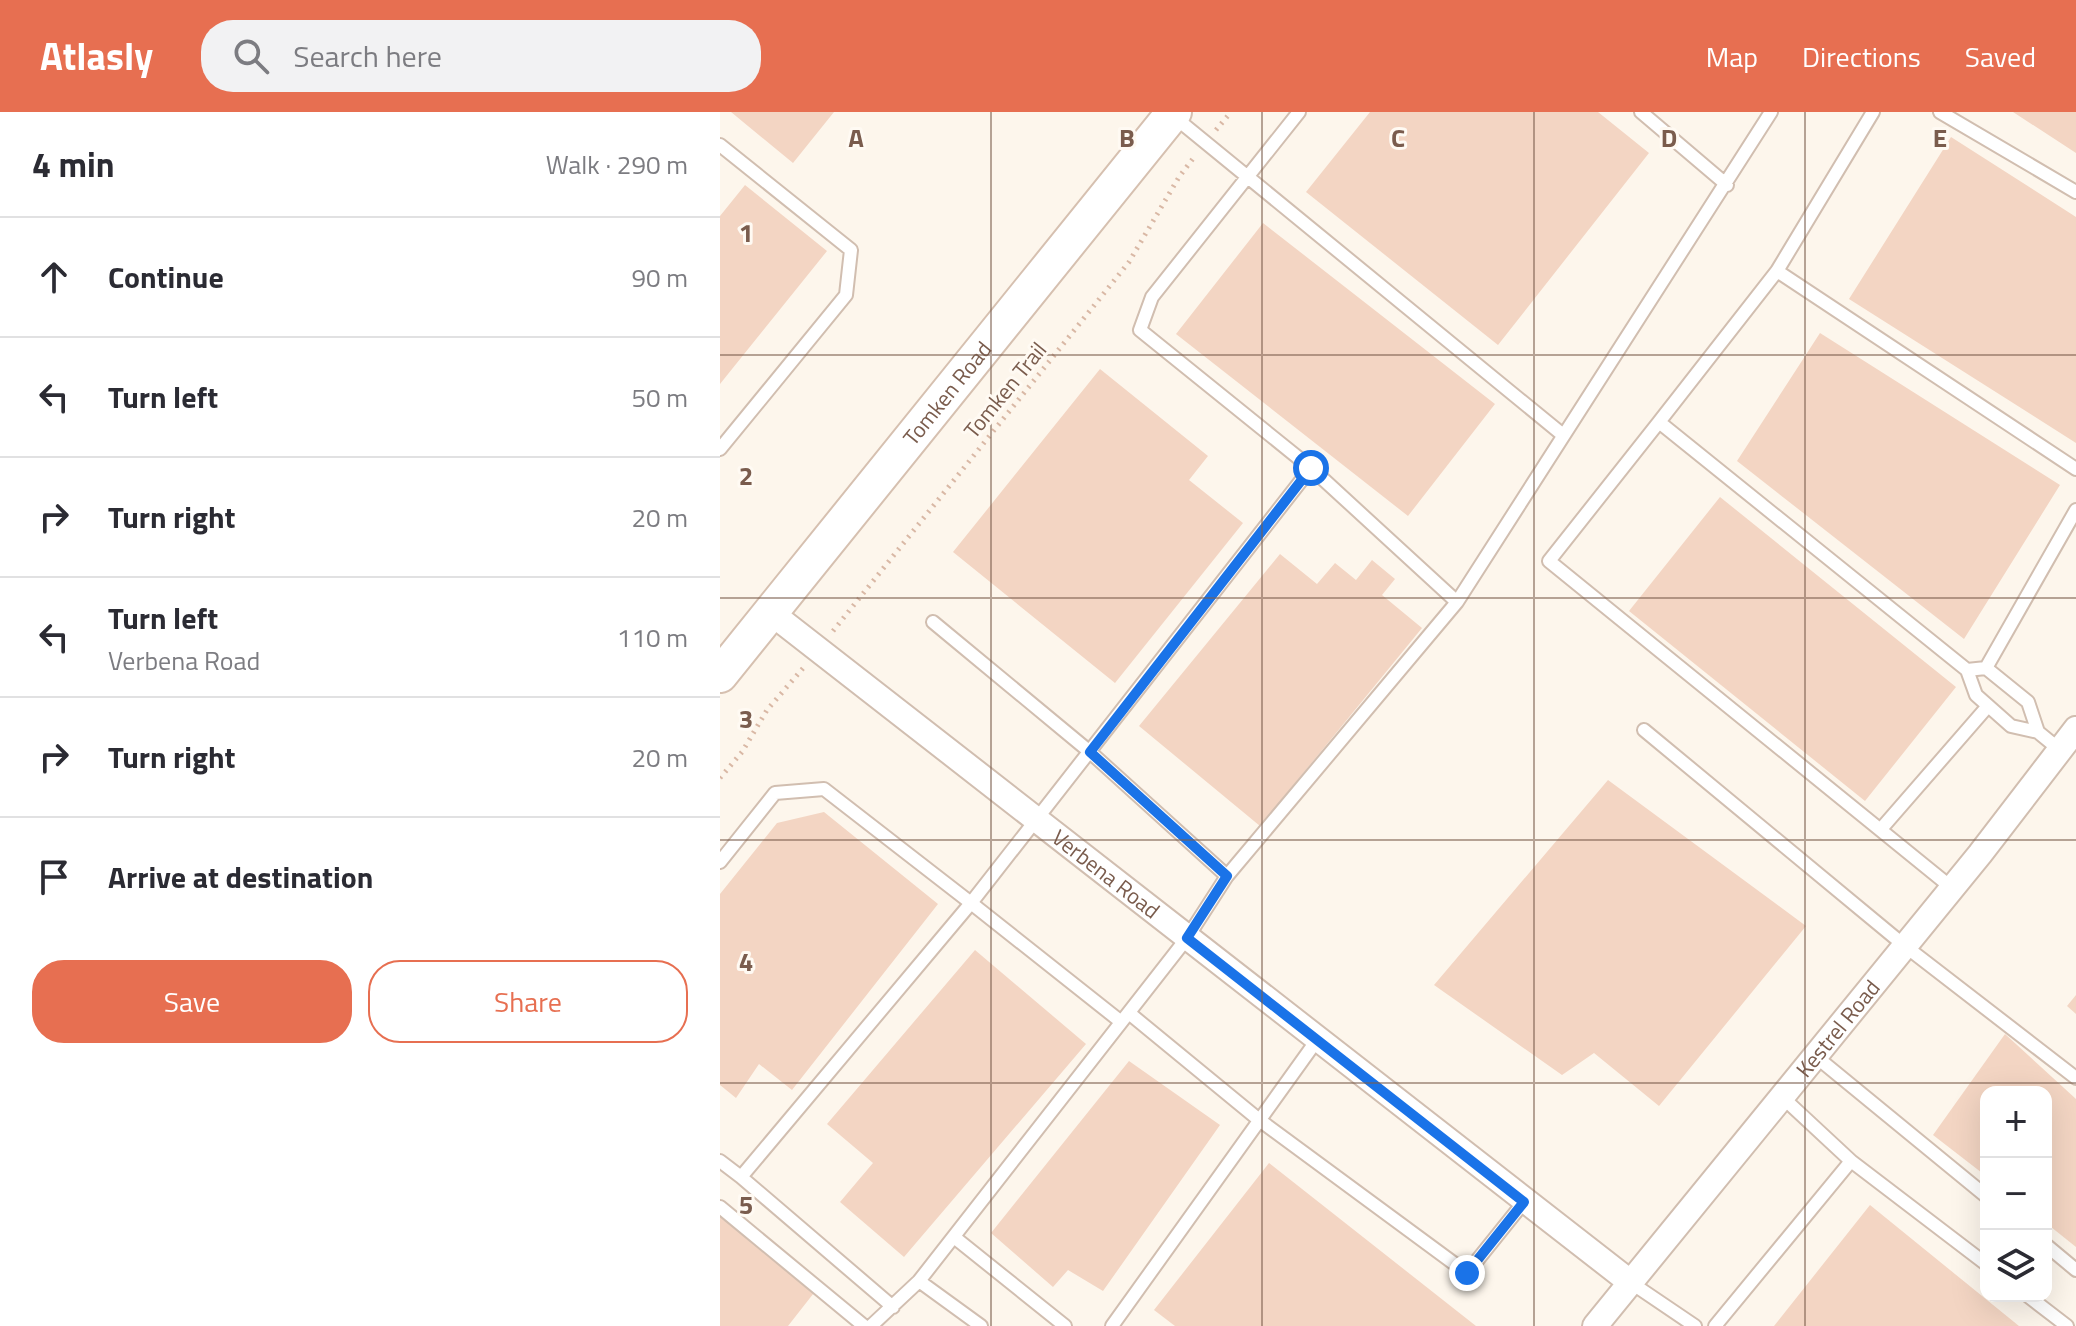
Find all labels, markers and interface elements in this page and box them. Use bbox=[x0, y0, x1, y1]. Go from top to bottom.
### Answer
search box bbox=[201, 20, 761, 92]
text: Atlasly bbox=[40, 27, 153, 85]
text: Search here bbox=[293, 33, 442, 79]
icon: search bbox=[229, 34, 273, 78]
text: Map bbox=[1706, 35, 1758, 78]
text: Directions bbox=[1802, 35, 1921, 78]
text: Saved bbox=[1965, 35, 2036, 78]
text: A bbox=[848, 118, 864, 157]
text: B bbox=[1119, 118, 1135, 157]
text: C bbox=[1391, 118, 1405, 157]
text: D bbox=[1661, 118, 1677, 157]
text: E bbox=[1933, 118, 1947, 157]
text: 4 min bbox=[32, 138, 115, 190]
text: Walk · 290 m bbox=[546, 145, 688, 184]
text: 1 bbox=[739, 213, 753, 252]
text: Continue bbox=[108, 254, 224, 300]
icon: ahead bbox=[32, 255, 76, 299]
text: 90 m bbox=[631, 258, 688, 297]
street label: Tomken Road bbox=[895, 334, 1000, 453]
street label: Tomken Trail bbox=[955, 334, 1055, 446]
text: Turn left bbox=[108, 374, 218, 420]
icon: left bbox=[32, 375, 76, 419]
text: 50 m bbox=[631, 378, 688, 417]
route start bbox=[1293, 450, 1329, 486]
text: 2 bbox=[739, 456, 753, 495]
text: Turn right bbox=[108, 494, 236, 540]
icon: right bbox=[32, 495, 76, 539]
text: 20 m bbox=[631, 498, 688, 537]
text: Turn left bbox=[108, 595, 218, 641]
icon: left bbox=[32, 615, 76, 659]
text: 110 m bbox=[617, 618, 688, 657]
text: Verbena Road bbox=[108, 641, 260, 680]
text: 3 bbox=[739, 699, 753, 738]
text: Turn right bbox=[108, 734, 236, 780]
icon: right bbox=[32, 735, 76, 779]
text: 20 m bbox=[631, 738, 688, 777]
street label: Verbena Road bbox=[1045, 821, 1167, 927]
text: Arrive at destination bbox=[108, 854, 373, 900]
icon: arrive bbox=[32, 855, 76, 899]
text: 4 bbox=[739, 942, 753, 981]
button: Save bbox=[32, 960, 352, 1043]
button: Share bbox=[368, 960, 688, 1043]
street label: Kestrel Road bbox=[1787, 972, 1888, 1085]
map controls bbox=[1980, 1086, 2052, 1302]
button: + bbox=[1980, 1086, 2052, 1158]
button: − bbox=[1980, 1158, 2052, 1230]
text: 5 bbox=[739, 1185, 753, 1224]
button: layers bbox=[1980, 1230, 2052, 1302]
route end bbox=[1449, 1255, 1485, 1291]

